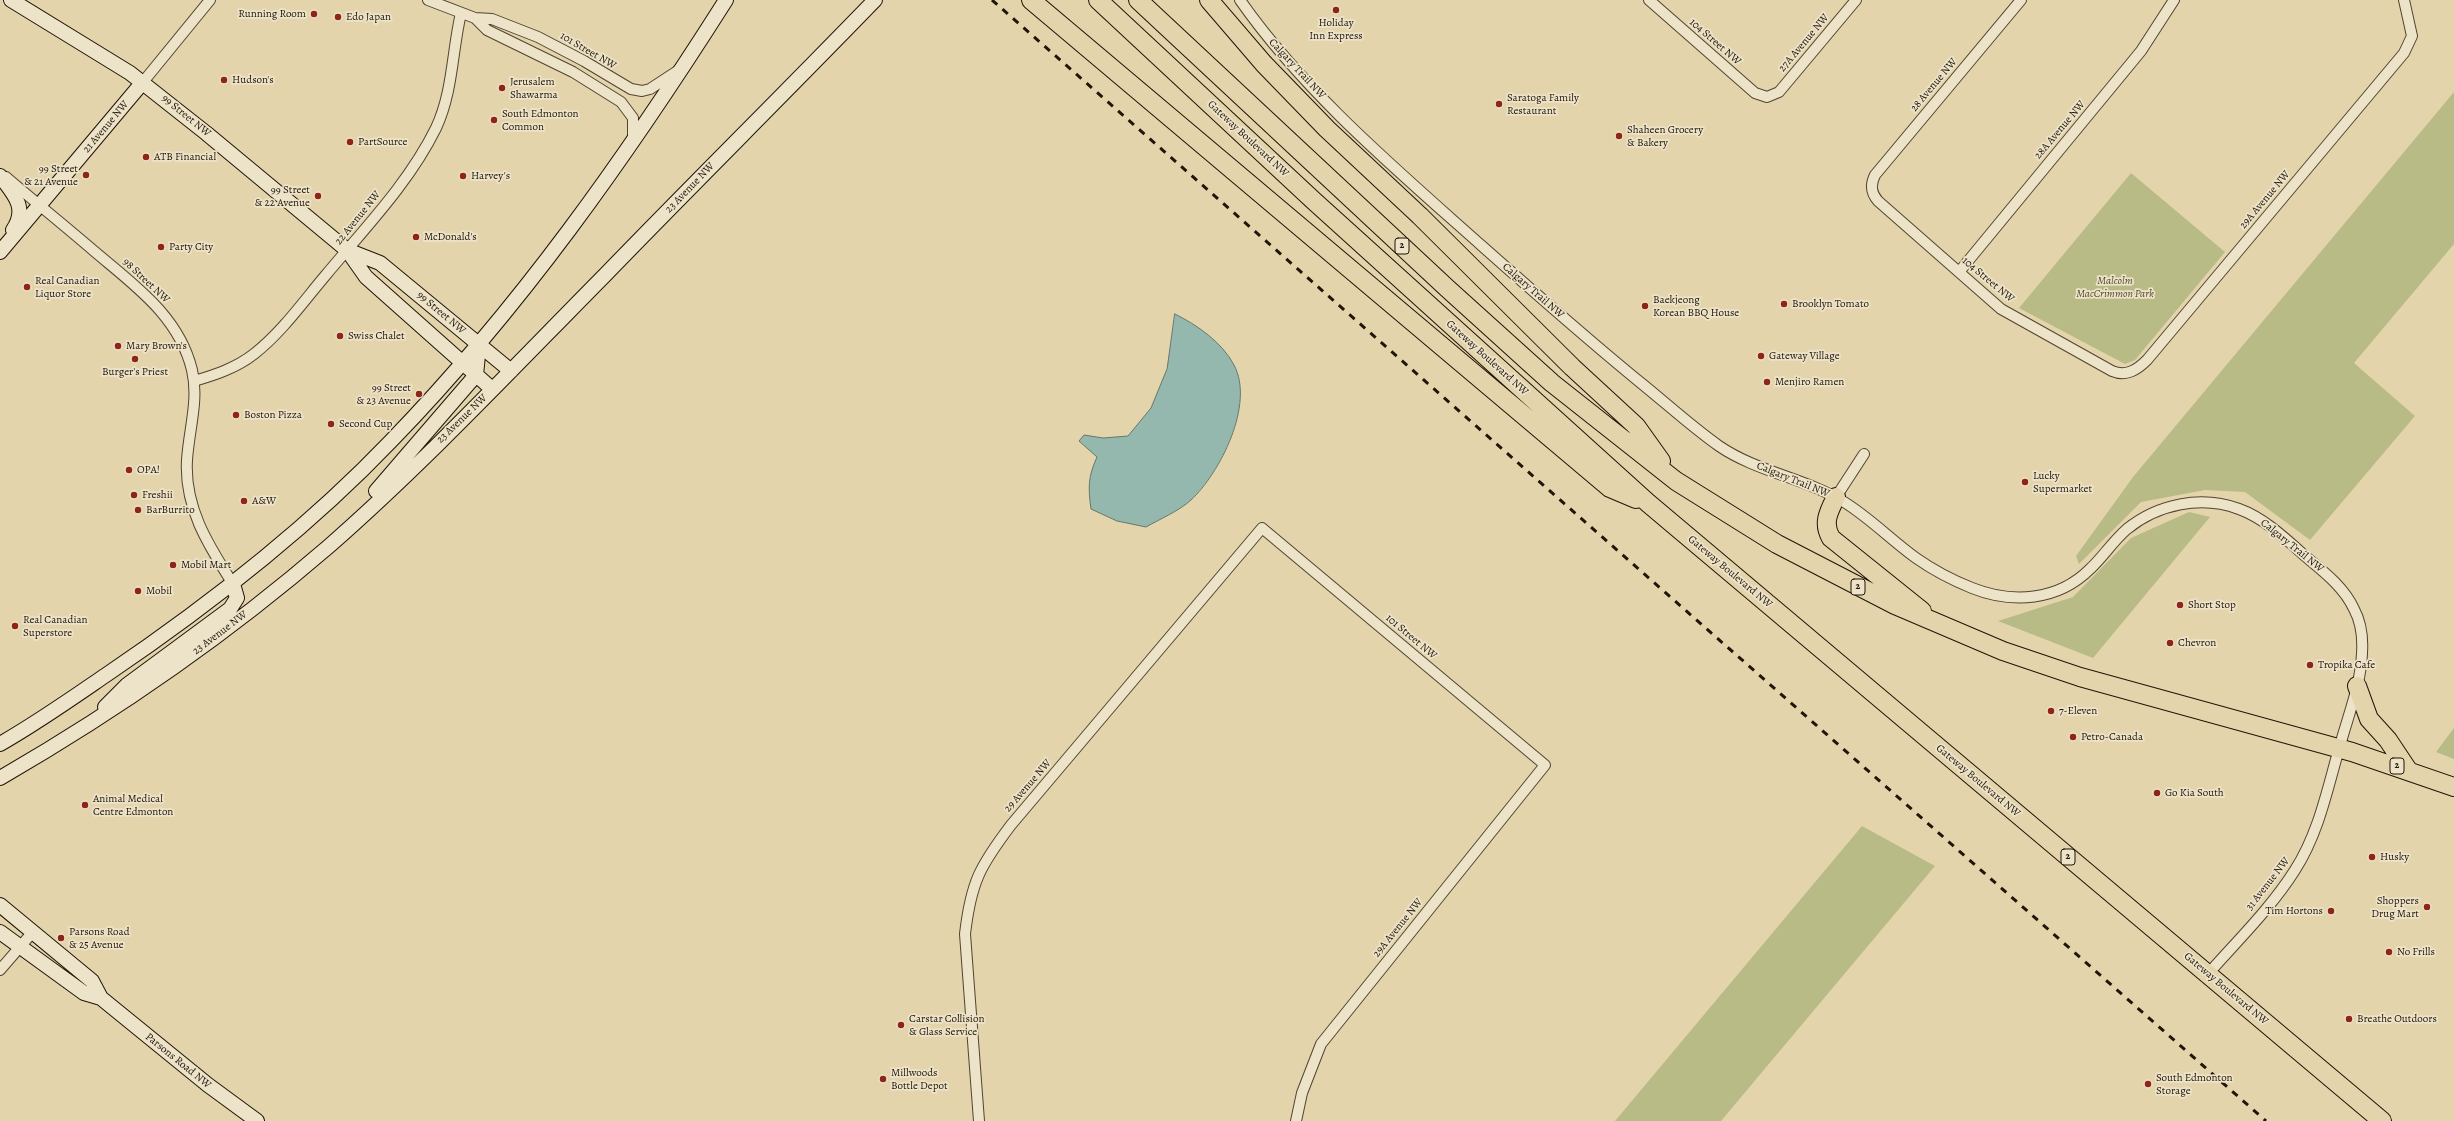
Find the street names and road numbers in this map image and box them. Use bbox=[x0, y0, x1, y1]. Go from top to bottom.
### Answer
street label: 27A Avenue NW bbox=[1776, 11, 1832, 75]
street label: 104 Street NW bbox=[1686, 16, 1744, 68]
street label: 101 Street NW bbox=[557, 30, 619, 72]
street label: Calgary Trail NW bbox=[1266, 36, 1328, 102]
street label: 28 Avenue NW bbox=[1908, 56, 1960, 114]
street label: 99 Street NW bbox=[159, 92, 213, 140]
street label: 21 Avenue NW bbox=[80, 98, 132, 156]
street label: Gateway Boulevard NW bbox=[1205, 98, 1291, 180]
street label: 28A Avenue NW bbox=[2032, 98, 2088, 162]
street label: 23 Avenue NW bbox=[663, 160, 717, 216]
street label: 29A Avenue NW bbox=[2237, 168, 2293, 232]
street label: 22 Avenue NW bbox=[332, 188, 384, 248]
road number: 2 bbox=[1395, 238, 1409, 254]
street label: 104 Street NW bbox=[1959, 254, 2017, 306]
street label: 98 Street NW bbox=[120, 256, 172, 306]
street label: Calgary Trail NW bbox=[1499, 261, 1567, 321]
street label: 99 Street NW bbox=[414, 289, 468, 337]
street label: Gateway Boulevard NW bbox=[1443, 318, 1531, 398]
street label: 23 Avenue NW bbox=[434, 392, 490, 446]
street label: Calgary Trail NW bbox=[1755, 459, 1831, 501]
street label: Calgary Trail NW bbox=[2258, 516, 2326, 576]
street label: Gateway Boulevard NW bbox=[1685, 533, 1775, 611]
road number: 2 bbox=[1851, 579, 1865, 595]
street label: 23 Avenue NW bbox=[190, 608, 250, 658]
street label: 101 Street NW bbox=[1383, 612, 1439, 662]
street label: Gateway Boulevard NW bbox=[1933, 742, 2023, 820]
street label: 29 Avenue NW bbox=[1002, 757, 1054, 815]
road number: 2 bbox=[2390, 758, 2404, 774]
road number: 2 bbox=[2061, 849, 2075, 865]
street label: 31 Avenue NW bbox=[2243, 855, 2293, 913]
street label: 29A Avenue NW bbox=[1370, 896, 1426, 960]
street label: Gateway Boulevard NW bbox=[2181, 950, 2271, 1028]
street label: Parsons Road NW bbox=[142, 1030, 214, 1092]

